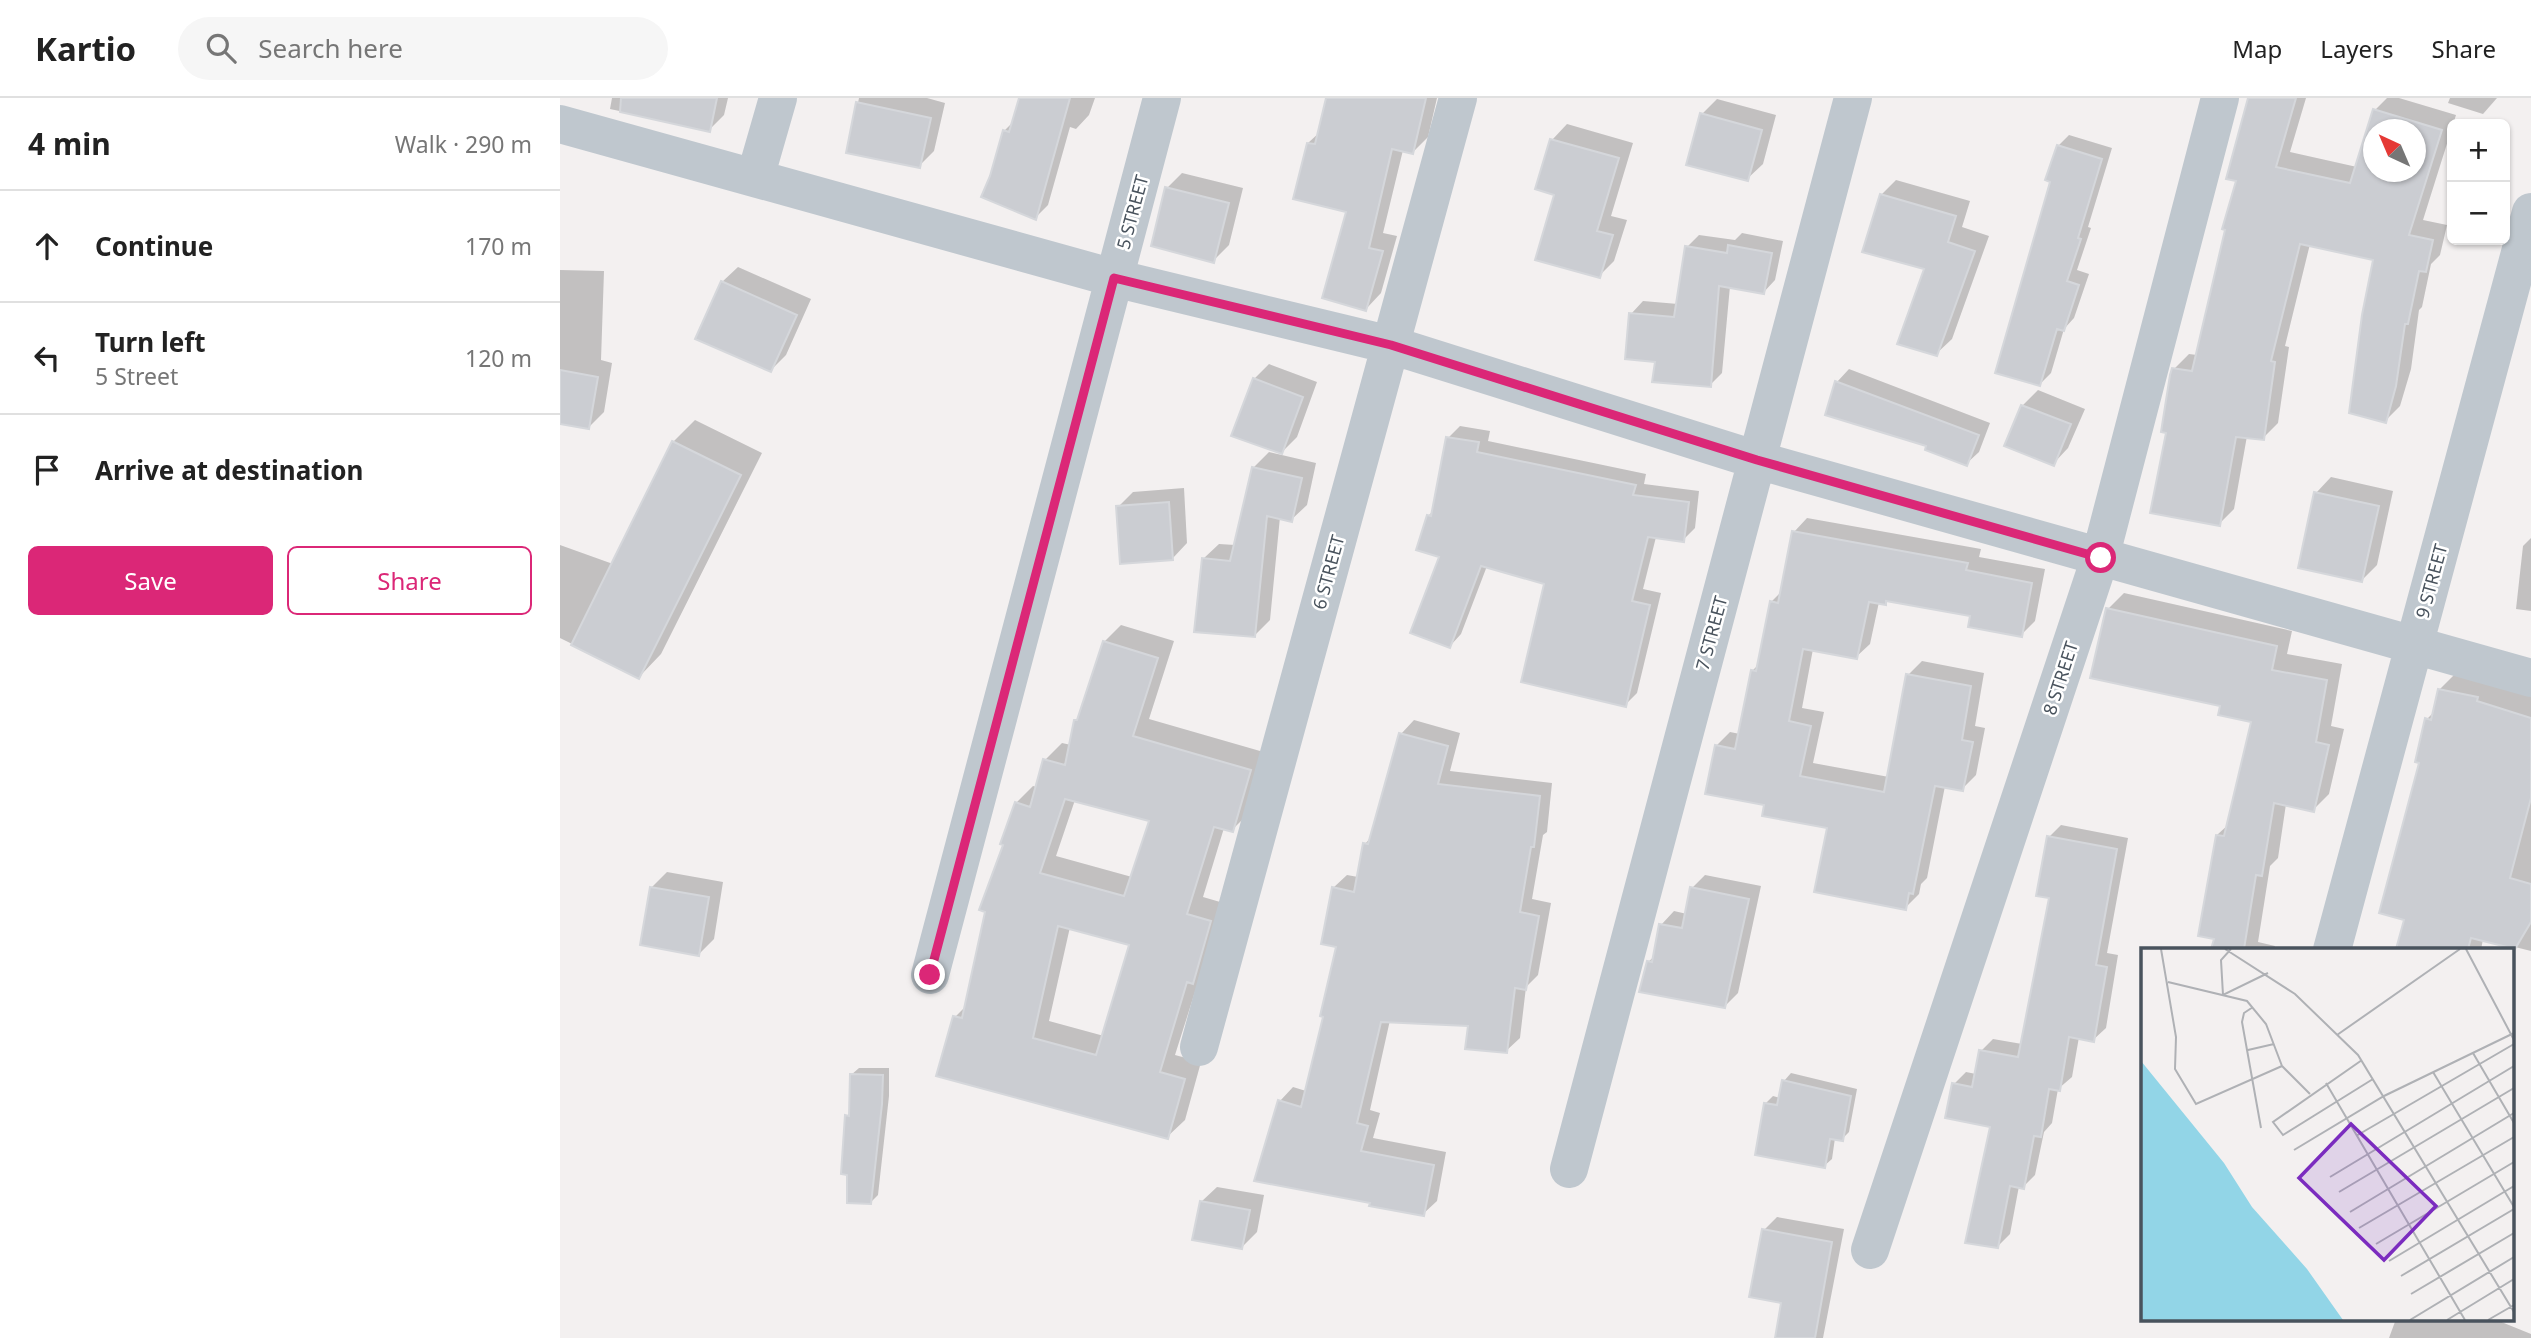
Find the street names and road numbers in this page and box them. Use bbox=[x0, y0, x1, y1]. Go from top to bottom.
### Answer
street label: 5 STREET bbox=[1111, 172, 1153, 252]
street label: 6 STREET bbox=[1307, 532, 1349, 612]
street label: 9 STREET bbox=[2410, 541, 2452, 621]
street label: 7 STREET bbox=[1690, 593, 1732, 673]
street label: 8 STREET bbox=[2037, 638, 2083, 718]

